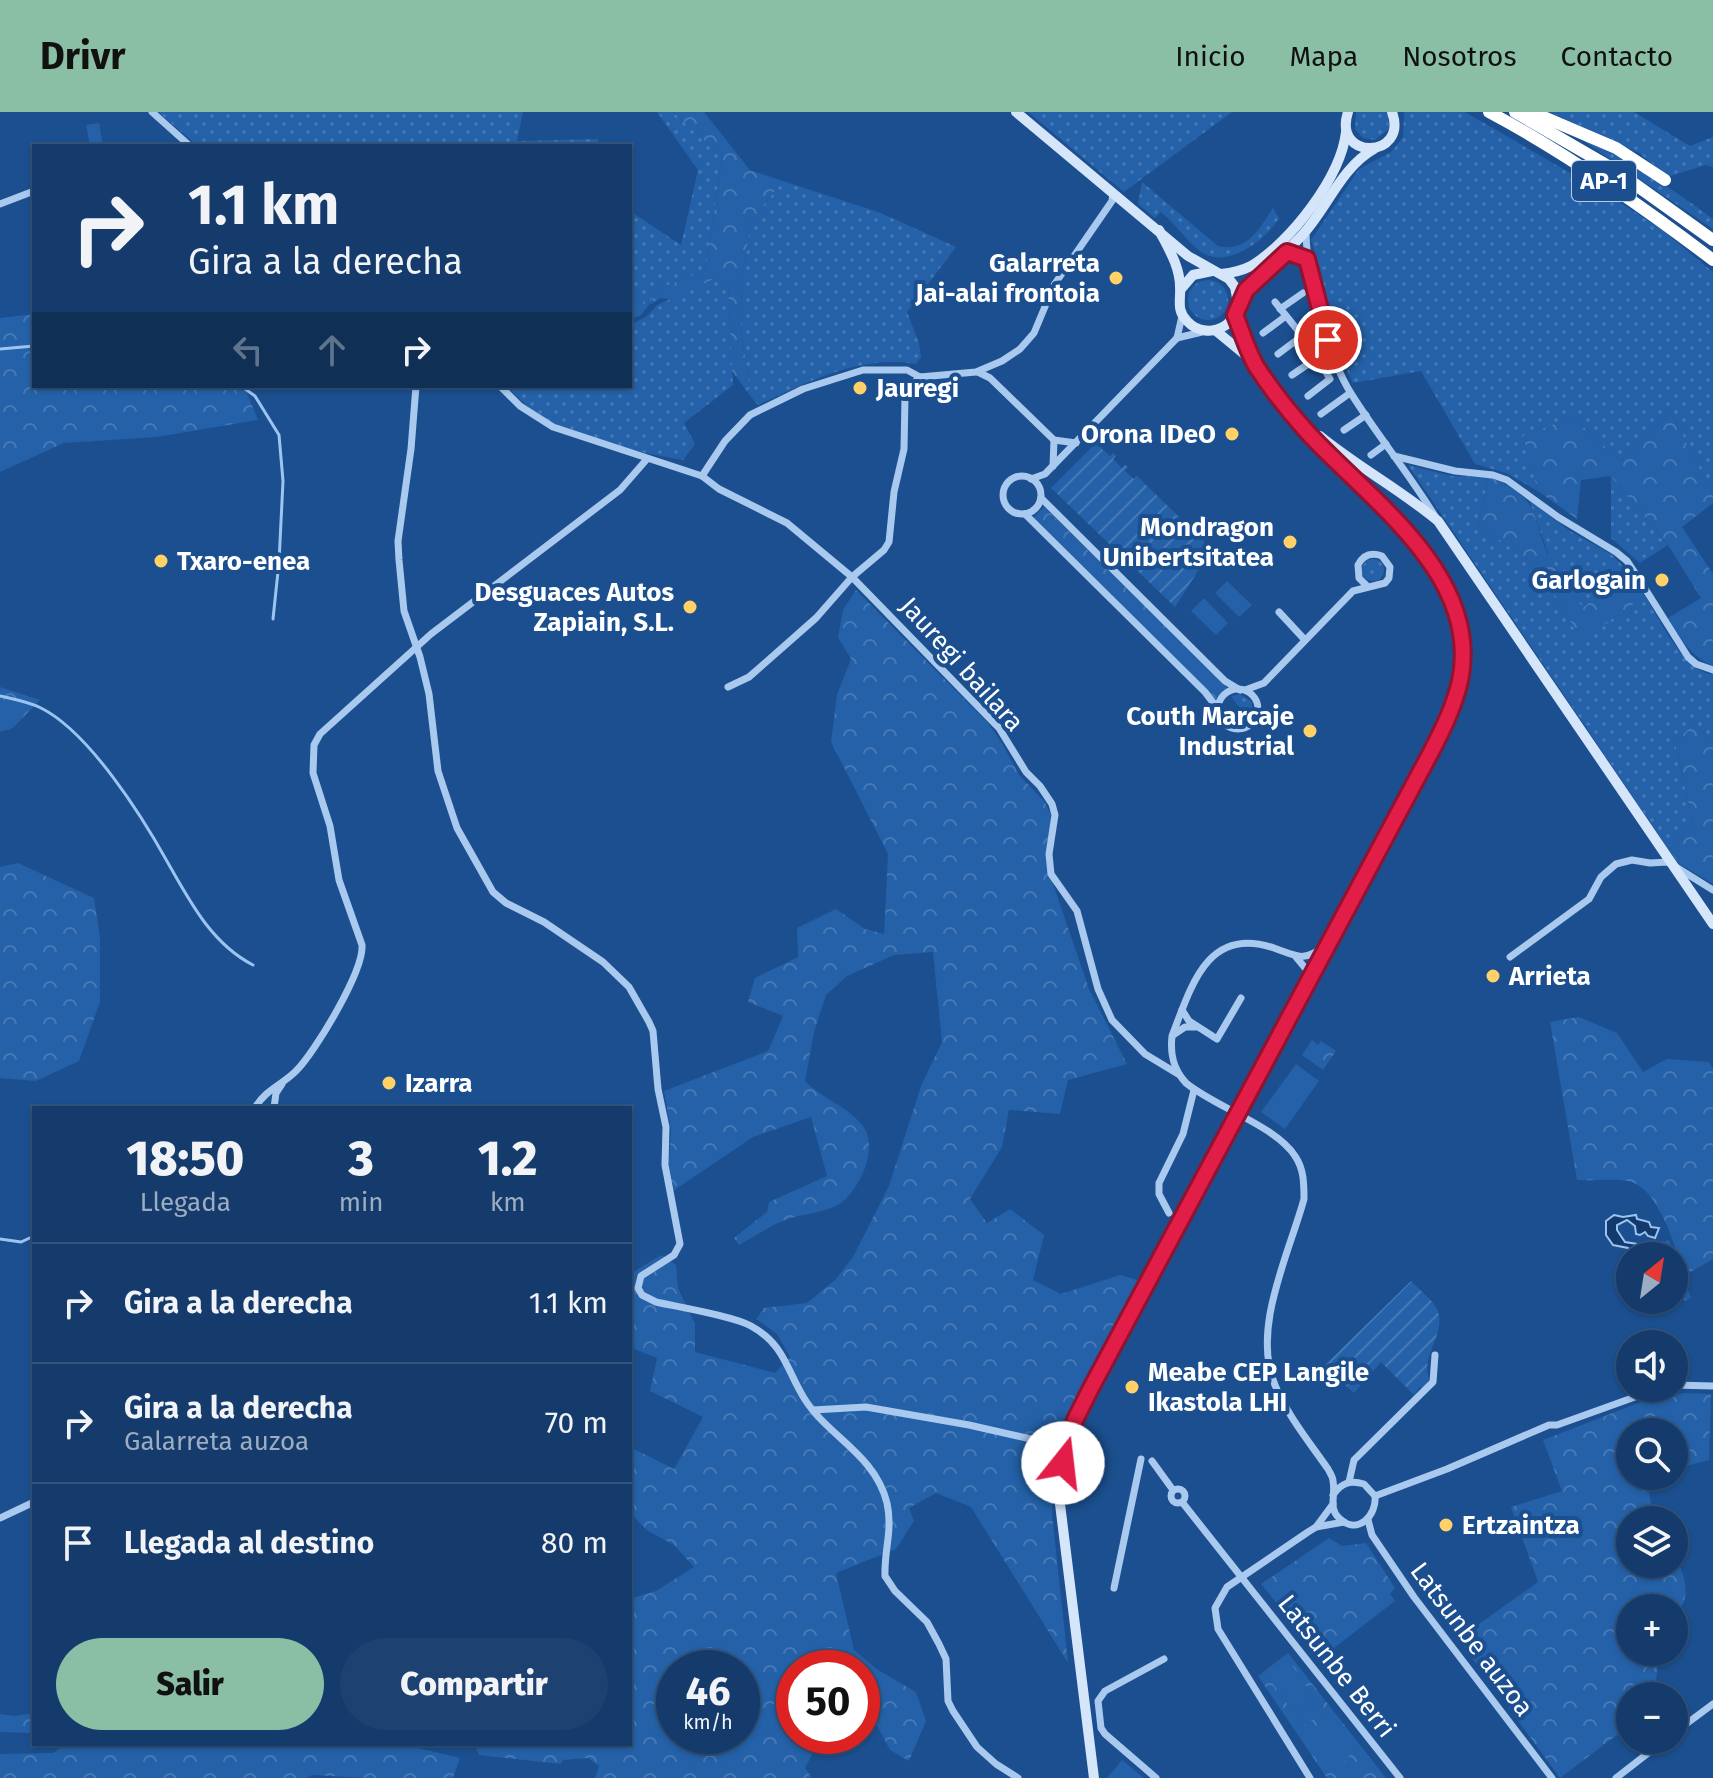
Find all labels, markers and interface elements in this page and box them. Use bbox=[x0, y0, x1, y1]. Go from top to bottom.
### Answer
text: Drivr bbox=[40, 33, 125, 79]
text: Inicio bbox=[1175, 40, 1246, 73]
text: Mapa bbox=[1290, 40, 1358, 73]
text: Nosotros bbox=[1402, 40, 1517, 73]
text: Contacto bbox=[1561, 40, 1673, 73]
road number: AP-1 bbox=[1572, 161, 1636, 201]
text: 1.1 km bbox=[188, 172, 339, 239]
icon: right bbox=[56, 176, 160, 280]
text: Gira a la derecha bbox=[188, 240, 463, 284]
place label: Galarreta Jai-alai frontoia bbox=[914, 248, 1100, 309]
marker: Galarreta Jai-alai frontoia bbox=[1107, 269, 1125, 287]
pin bbox=[1294, 306, 1362, 374]
icon: arrive bbox=[1306, 318, 1350, 362]
icon: left bbox=[226, 328, 270, 372]
icon: ahead bbox=[310, 328, 354, 372]
icon: right bbox=[394, 328, 438, 372]
place label: Jauregi bbox=[875, 373, 959, 404]
marker: Jauregi bbox=[851, 379, 869, 397]
place label: Orona IDeO bbox=[1081, 419, 1216, 450]
marker: Orona IDeO bbox=[1223, 425, 1241, 443]
place label: Mondragon Unibertsitatea bbox=[1103, 512, 1274, 573]
marker: Mondragon Unibertsitatea bbox=[1281, 533, 1299, 551]
place label: Txaro-enea bbox=[177, 546, 310, 577]
marker: Txaro-enea bbox=[152, 552, 170, 570]
place label: Garlogain bbox=[1531, 565, 1646, 596]
marker: Garlogain bbox=[1653, 571, 1671, 589]
place label: Desguaces Autos Zapiain, S.L. bbox=[474, 577, 674, 638]
street label: Jauregi bailara bbox=[893, 591, 1030, 738]
marker: Desguaces Autos Zapiain, S.L. bbox=[681, 598, 699, 616]
place label: Couth Marcaje Industrial bbox=[1126, 701, 1294, 762]
marker: Couth Marcaje Industrial bbox=[1301, 722, 1319, 740]
place label: Arrieta bbox=[1508, 961, 1591, 992]
marker: Arrieta bbox=[1484, 967, 1502, 985]
place label: Izarra bbox=[405, 1068, 473, 1099]
marker: Izarra bbox=[380, 1074, 398, 1092]
text: 18:50 bbox=[127, 1130, 244, 1188]
text: 3 bbox=[349, 1130, 374, 1188]
text: 1.2 bbox=[478, 1130, 537, 1188]
text: Llegada bbox=[140, 1187, 231, 1218]
text: min bbox=[339, 1187, 384, 1218]
text: km bbox=[490, 1187, 526, 1218]
north arrow bbox=[1616, 1242, 1688, 1314]
map controls bbox=[1616, 1242, 1688, 1754]
icon: right bbox=[56, 1281, 100, 1325]
text: Gira a la derecha bbox=[124, 1285, 353, 1321]
text: 1.1 km bbox=[529, 1285, 608, 1321]
button: sound bbox=[1616, 1330, 1688, 1402]
place label: Meabe CEP Langile Ikastola LHI bbox=[1148, 1357, 1369, 1418]
marker: Meabe CEP Langile Ikastola LHI bbox=[1123, 1378, 1141, 1396]
text: Gira a la derecha bbox=[124, 1390, 353, 1426]
icon: right bbox=[56, 1401, 100, 1445]
text: 70 m bbox=[545, 1405, 608, 1441]
button: search bbox=[1616, 1418, 1688, 1490]
position arrow bbox=[1021, 1421, 1105, 1505]
text: Galarreta auzoa bbox=[124, 1426, 309, 1457]
button: layers bbox=[1616, 1506, 1688, 1578]
place label: Ertzaintza bbox=[1462, 1510, 1580, 1541]
marker: Ertzaintza bbox=[1437, 1516, 1455, 1534]
icon: arrive bbox=[56, 1521, 100, 1565]
text: Llegada al destino bbox=[124, 1525, 374, 1561]
text: 80 m bbox=[541, 1525, 608, 1561]
street label: Latsunbe auzoa bbox=[1404, 1556, 1540, 1722]
street label: Latsunbe Berri bbox=[1271, 1589, 1402, 1744]
button: + bbox=[1616, 1594, 1688, 1666]
button: Salir bbox=[56, 1638, 324, 1730]
button: Compartir bbox=[340, 1638, 608, 1730]
speed limit sign: 50 bbox=[776, 1650, 880, 1754]
text: 46 bbox=[685, 1668, 731, 1716]
button: − bbox=[1616, 1682, 1688, 1754]
text: km/h bbox=[683, 1710, 733, 1734]

